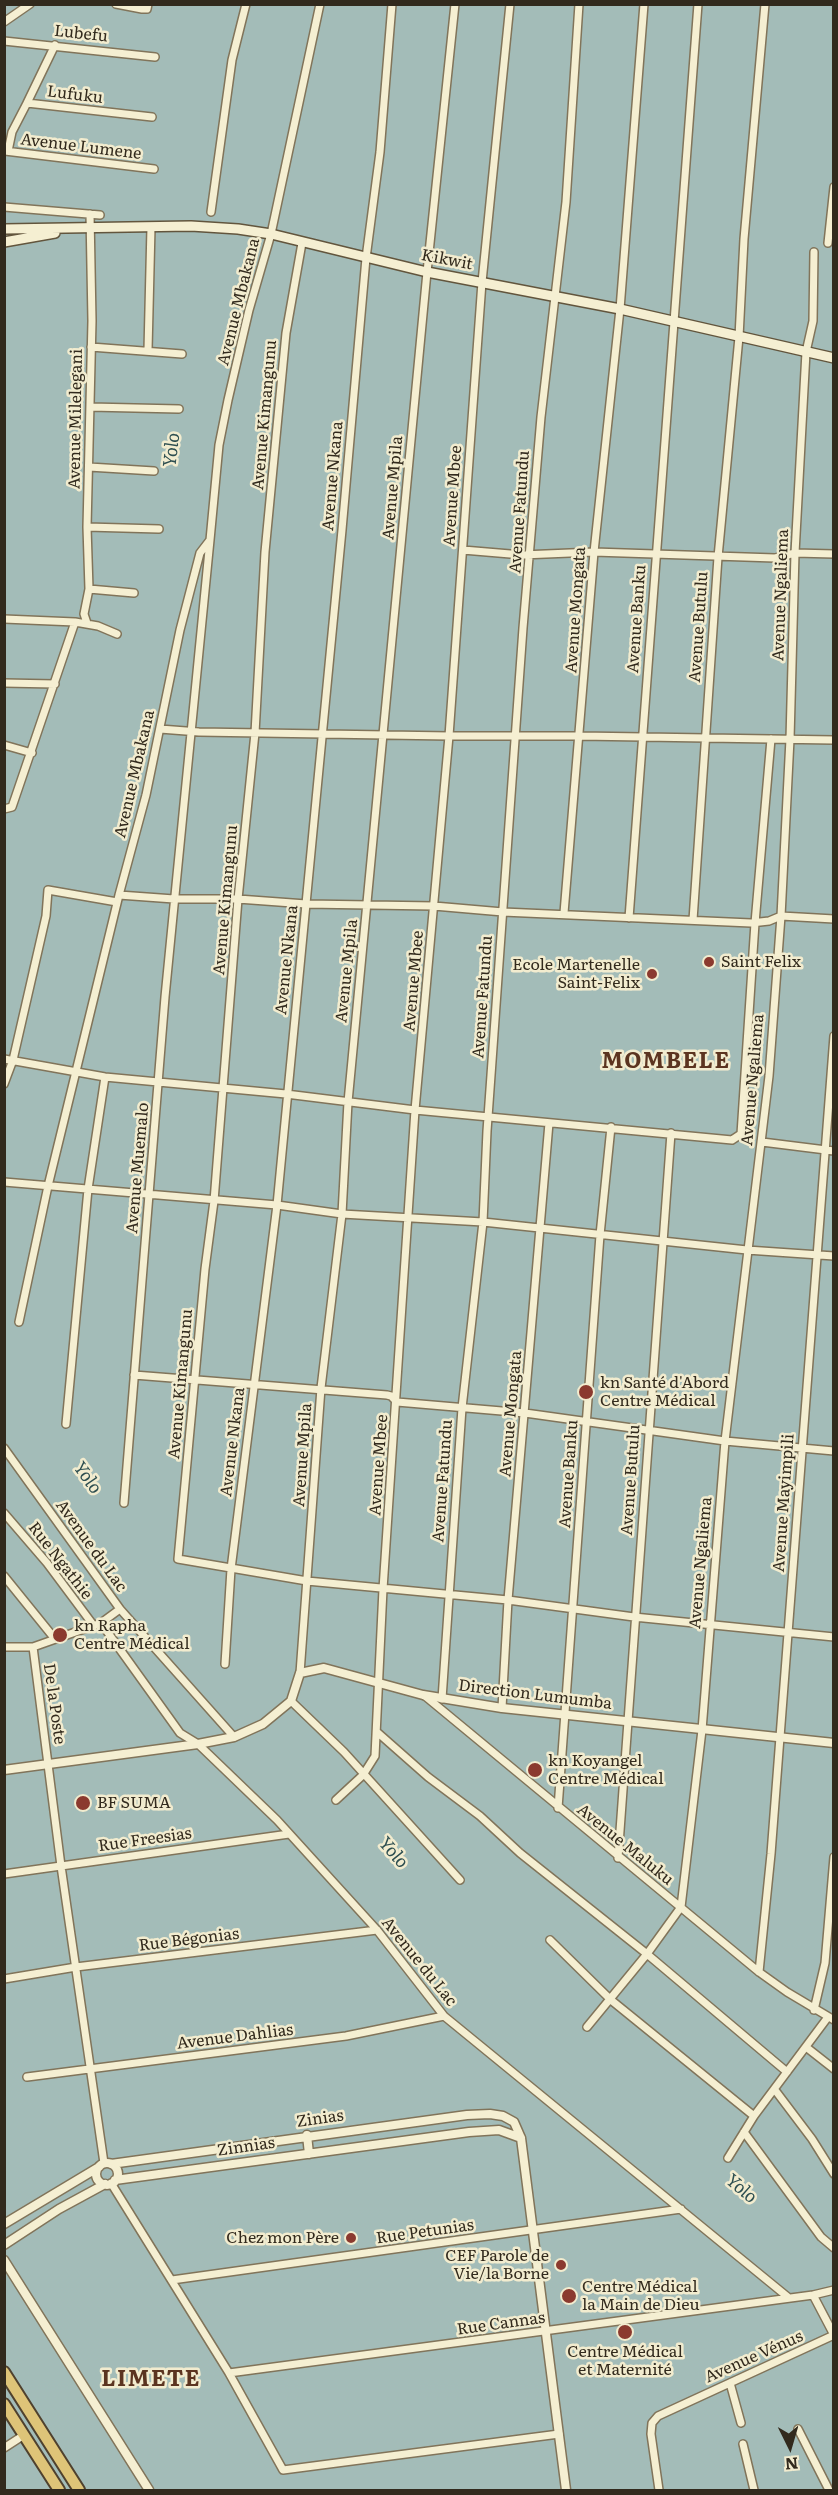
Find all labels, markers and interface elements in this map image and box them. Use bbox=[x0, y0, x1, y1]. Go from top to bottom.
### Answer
street label: Lubefu bbox=[53, 22, 109, 46]
street label: Lufuku bbox=[46, 82, 104, 108]
street label: Avenue Lumene bbox=[19, 130, 143, 164]
street label: Avenue Mbakana bbox=[214, 236, 264, 368]
street label: Kikwit bbox=[420, 246, 474, 274]
street label: Avenue Kimangunu bbox=[249, 339, 281, 491]
street label: Avenue Milelegani bbox=[65, 349, 87, 489]
street label: Avenue Nkana bbox=[319, 420, 347, 532]
water label: Yolo bbox=[159, 432, 185, 468]
street label: Avenue Mpila bbox=[379, 435, 407, 541]
street label: Avenue Mbee bbox=[440, 445, 466, 547]
street label: Avenue Fatundu bbox=[506, 450, 534, 574]
street label: Avenue Ngaliema bbox=[769, 529, 793, 661]
street label: Avenue Mongata bbox=[562, 546, 590, 674]
street label: Avenue Banku bbox=[624, 564, 650, 674]
street label: Avenue Butulu bbox=[686, 571, 712, 683]
street label: Avenue Mbakana bbox=[111, 708, 159, 840]
street label: Avenue Kimangunu bbox=[210, 824, 242, 976]
street label: Avenue Nkana bbox=[272, 904, 302, 1016]
street label: Avenue Mpila bbox=[332, 918, 362, 1024]
street label: Avenue Mbee bbox=[400, 930, 428, 1032]
street label: Avenue Fatundu bbox=[469, 935, 497, 1059]
place label: Saint Felix bbox=[721, 952, 801, 972]
place label: Ecole Martenelle Saint-Felix bbox=[512, 955, 640, 993]
marker: Saint Felix bbox=[702, 955, 716, 969]
marker: Ecole Martenelle Saint-Felix bbox=[645, 967, 659, 981]
street label: Avenue Ngaliema bbox=[738, 1013, 768, 1147]
district label: MOMBELE bbox=[601, 1049, 731, 1075]
street label: Avenue Muemalo bbox=[123, 1102, 153, 1234]
street label: Avenue Kimangunu bbox=[165, 1308, 197, 1460]
street label: Avenue Mongata bbox=[496, 1350, 526, 1478]
place label: kn Santé d'Abord Centre Médical bbox=[600, 1373, 729, 1411]
marker: kn Santé d'Abord Centre Médical bbox=[577, 1383, 595, 1401]
street label: Avenue Nkana bbox=[217, 1386, 249, 1498]
street label: Avenue Mpila bbox=[290, 1402, 316, 1508]
street label: Avenue Mbee bbox=[366, 1414, 392, 1516]
street label: Avenue Fatundu bbox=[429, 1419, 457, 1543]
street label: Avenue Banku bbox=[556, 1419, 582, 1529]
street label: Avenue Butulu bbox=[618, 1424, 644, 1536]
street label: Avenue Mayimpili bbox=[770, 1433, 798, 1573]
water label: Yolo bbox=[68, 1458, 106, 1498]
street label: Avenue du Lac bbox=[51, 1496, 131, 1596]
street label: Avenue Ngaliema bbox=[686, 1496, 716, 1630]
street label: Rue Ngathie bbox=[24, 1519, 96, 1603]
place label: kn Rapha Centre Médical bbox=[74, 1616, 190, 1654]
marker: kn Rapha Centre Médical bbox=[51, 1626, 69, 1644]
street label: De la Poste bbox=[39, 1662, 69, 1746]
street label: Direction Lumumba bbox=[457, 1676, 613, 1714]
place label: kn Koyangel Centre Médical bbox=[548, 1751, 664, 1789]
marker: kn Koyangel Centre Médical bbox=[526, 1761, 544, 1779]
place label: BF SUMA bbox=[97, 1793, 171, 1813]
marker: BF SUMA bbox=[74, 1794, 92, 1812]
street label: Avenue Maluku bbox=[573, 1800, 677, 1890]
street label: Rue Freesias bbox=[97, 1824, 193, 1856]
water label: Yolo bbox=[374, 1833, 412, 1873]
street label: Avenue du Lac bbox=[377, 1914, 461, 2010]
street label: Rue Bégonias bbox=[138, 1924, 240, 1956]
street label: Avenue Dahlias bbox=[176, 2020, 294, 2054]
street label: Zinias bbox=[295, 2106, 345, 2132]
street label: Zinnias bbox=[216, 2133, 276, 2161]
water label: Yolo bbox=[721, 2170, 761, 2208]
street label: Rue Petunias bbox=[375, 2216, 475, 2248]
place label: Chez mon Père bbox=[226, 2228, 339, 2248]
marker: Chez mon Père bbox=[344, 2231, 358, 2245]
place label: CEF Parole de Vie/la Borne bbox=[445, 2246, 549, 2284]
marker: CEF Parole de Vie/la Borne bbox=[554, 2258, 568, 2272]
place label: Centre Médical la Main de Dieu bbox=[582, 2277, 700, 2315]
marker: Centre Médical la Main de Dieu bbox=[560, 2287, 578, 2305]
street label: Rue Cannas bbox=[456, 2308, 546, 2340]
marker: Centre Médical et Maternité bbox=[616, 2323, 634, 2341]
street label: Avenue Vénus bbox=[702, 2327, 806, 2387]
place label: Centre Médical et Maternité bbox=[567, 2342, 683, 2380]
district label: LIMETE bbox=[101, 2367, 201, 2393]
north arrow bbox=[760, 2417, 820, 2477]
text: N bbox=[784, 2452, 799, 2477]

